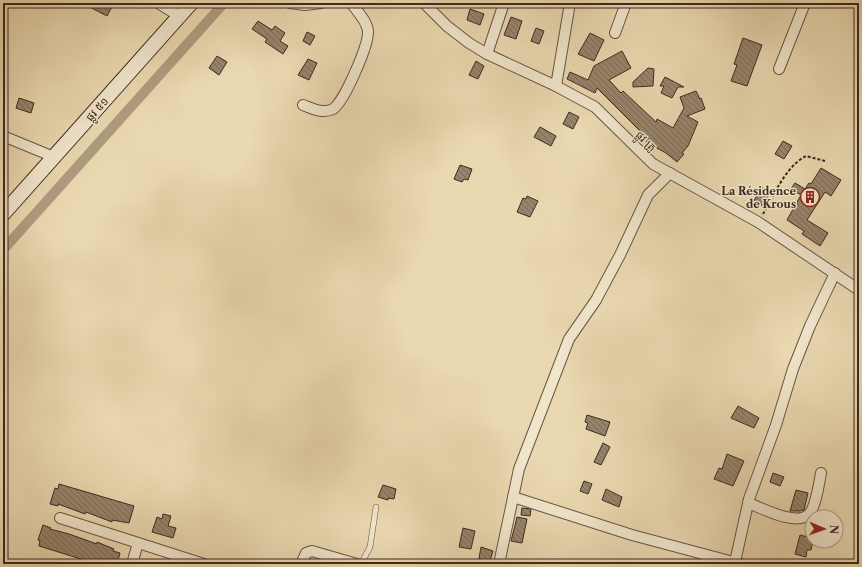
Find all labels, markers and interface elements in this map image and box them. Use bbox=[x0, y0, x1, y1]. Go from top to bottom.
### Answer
street label: ផ្លូវ ៥១ bbox=[83, 94, 114, 126]
street label: ផ្លូវ គ្រូ bbox=[630, 128, 659, 157]
place label: La Résidence de Krous bbox=[721, 184, 796, 211]
building icon: La Résidence de Krous bbox=[799, 186, 821, 208]
north arrow bbox=[804, 509, 844, 549]
text: N bbox=[827, 524, 841, 535]

